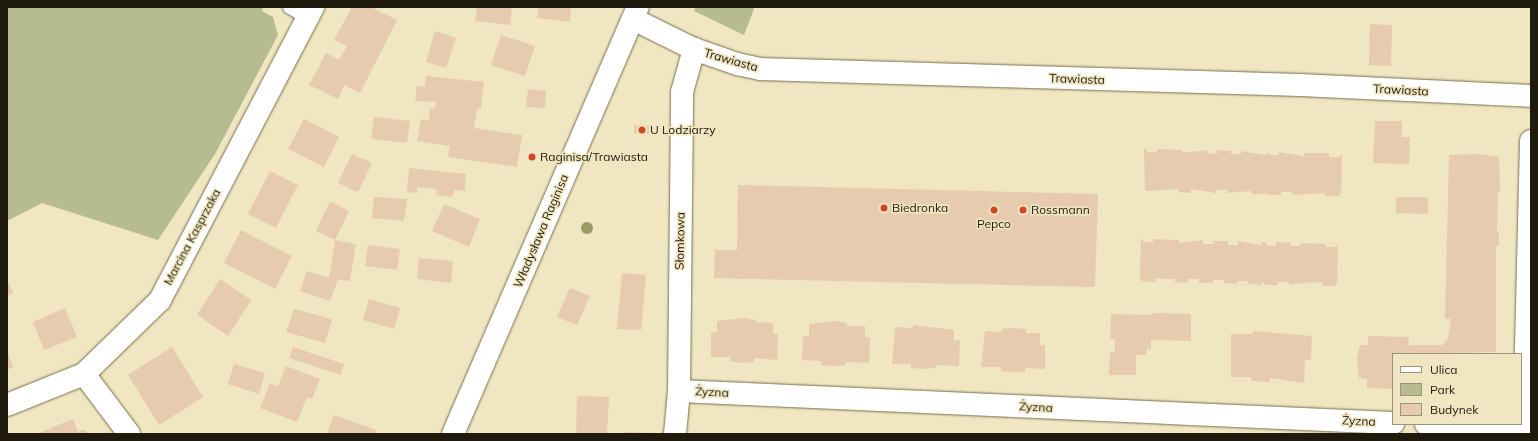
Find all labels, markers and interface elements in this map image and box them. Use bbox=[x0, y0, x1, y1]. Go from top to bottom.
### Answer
street label: Trawiasta bbox=[702, 45, 760, 75]
street label: Trawiasta bbox=[1049, 71, 1105, 87]
street label: Trawiasta bbox=[1373, 81, 1429, 99]
place label: U Lodziarzy bbox=[650, 123, 716, 137]
marker: U Lodziarzy bbox=[637, 125, 647, 135]
place label: Raginisa/Trawiasta bbox=[540, 150, 648, 164]
marker: Raginisa/Trawiasta bbox=[527, 152, 537, 162]
street label: Władysława Raginisa bbox=[511, 172, 571, 290]
street label: Marcina Kasprzaka bbox=[161, 186, 223, 288]
place label: Biedronka bbox=[892, 201, 948, 215]
marker: Biedronka bbox=[879, 203, 889, 213]
place label: Rossmann bbox=[1031, 203, 1090, 217]
marker: Pepco bbox=[989, 205, 999, 215]
marker: Rossmann bbox=[1018, 205, 1028, 215]
street label: Słomkowa bbox=[672, 212, 688, 270]
place label: Pepco bbox=[977, 217, 1011, 231]
legend bbox=[1392, 353, 1522, 425]
text: Ulica bbox=[1430, 362, 1458, 377]
text: Park bbox=[1430, 382, 1455, 397]
street label: Żyzna bbox=[695, 384, 729, 400]
street label: Żyzna bbox=[1019, 399, 1053, 415]
text: Budynek bbox=[1430, 402, 1478, 417]
street label: Żyzna bbox=[1342, 413, 1376, 429]

